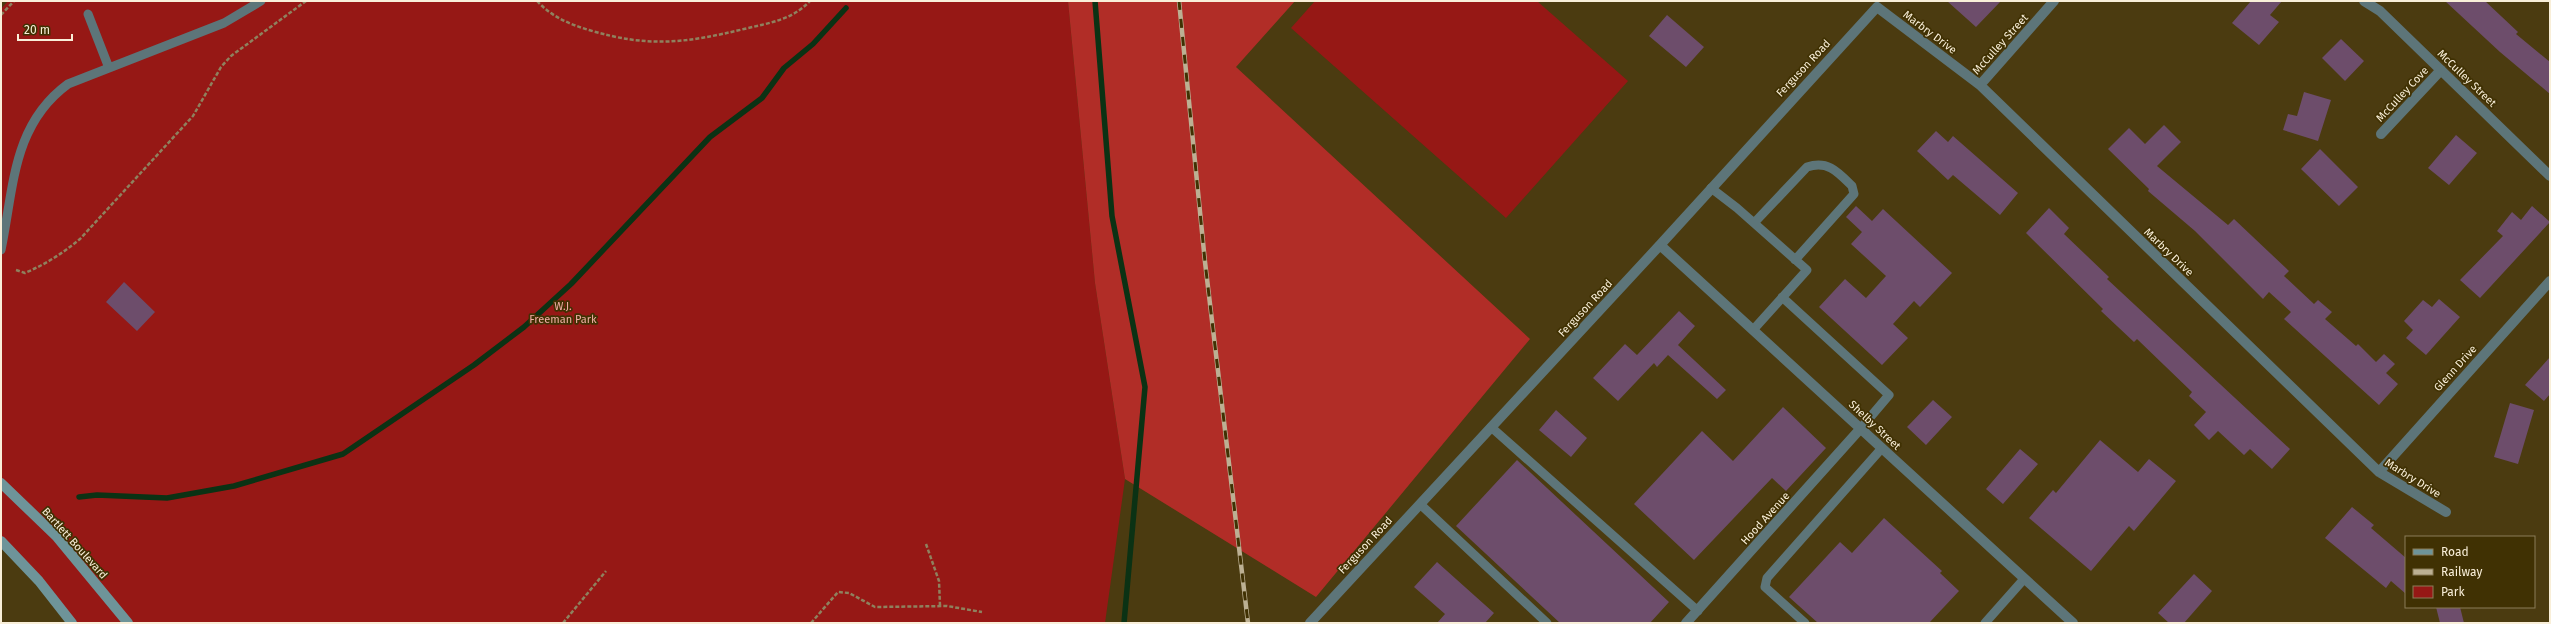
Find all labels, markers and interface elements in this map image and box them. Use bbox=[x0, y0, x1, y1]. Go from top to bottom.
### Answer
street label: Marbry Drive bbox=[1900, 8, 1959, 57]
street label: McCulley Street bbox=[1970, 11, 2031, 77]
scale bar bbox=[18, 16, 72, 42]
text: 20 m bbox=[24, 23, 50, 37]
street label: Ferguson Road bbox=[1774, 37, 1833, 100]
street label: McCulley Street bbox=[2435, 47, 2499, 110]
street label: McCulley Cove bbox=[2374, 64, 2431, 125]
street label: Marbry Drive bbox=[2141, 226, 2196, 279]
street label: Ferguson Road bbox=[1556, 277, 1615, 340]
park label: W.J. Freeman Park bbox=[529, 300, 597, 326]
street label: Glenn Drive bbox=[2431, 343, 2480, 394]
street label: Shelby Street bbox=[1846, 398, 1903, 453]
street label: Marbry Drive bbox=[2382, 456, 2443, 501]
street label: Hood Avenue bbox=[1738, 489, 1792, 547]
street label: Bartlett Boulevard bbox=[39, 505, 110, 582]
street label: Ferguson Road bbox=[1336, 514, 1395, 577]
legend bbox=[2405, 536, 2535, 608]
text: Road bbox=[2441, 545, 2469, 559]
text: Railway bbox=[2441, 565, 2482, 579]
text: Park bbox=[2441, 585, 2465, 599]

